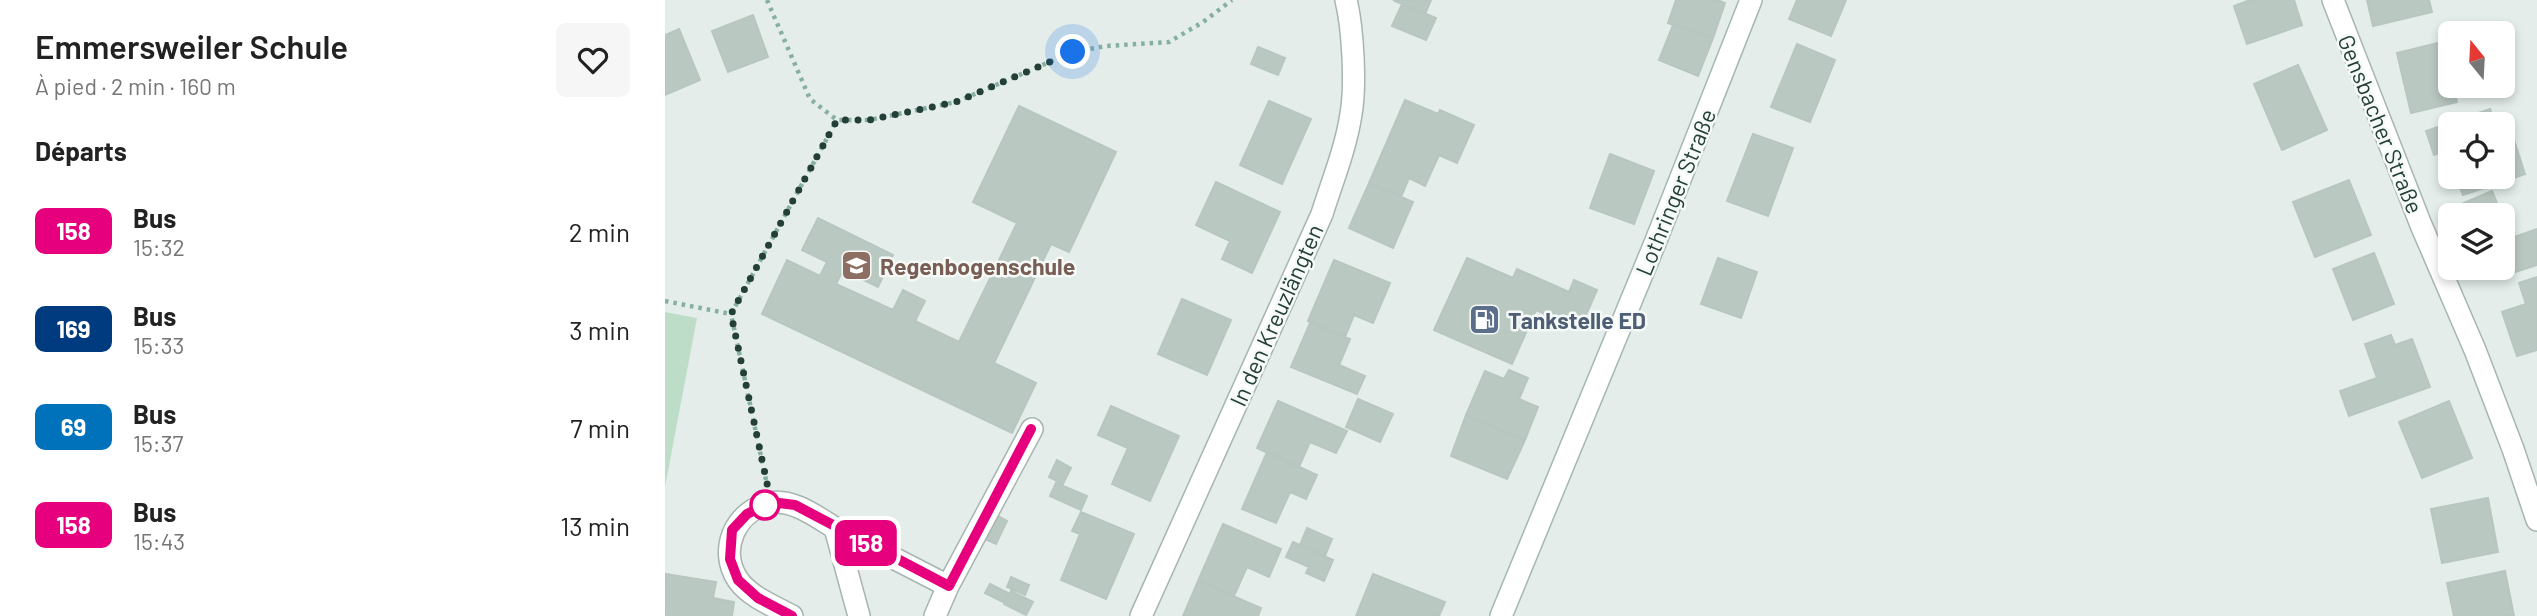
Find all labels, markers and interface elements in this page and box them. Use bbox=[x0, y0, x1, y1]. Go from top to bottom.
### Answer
north arrow bbox=[2438, 21, 2515, 98]
map controls bbox=[2438, 21, 2515, 280]
button: heart bbox=[556, 23, 630, 97]
text: Emmersweiler Schule bbox=[35, 26, 348, 66]
street label: Gensbacher Straße bbox=[2332, 30, 2430, 218]
your location bbox=[1055, 34, 1090, 69]
text: À pied · 2 min · 160 m bbox=[35, 72, 236, 100]
street label: Lothringer Straße bbox=[1629, 105, 1721, 279]
button: locate bbox=[2438, 112, 2515, 189]
text: Départs bbox=[35, 135, 127, 166]
text: Bus bbox=[133, 202, 176, 233]
button: layers bbox=[2438, 203, 2515, 280]
text: 158 bbox=[56, 216, 91, 245]
text: 2 min bbox=[569, 216, 630, 247]
street label: In den Kreuzlängten bbox=[1223, 220, 1329, 410]
text: 15:32 bbox=[133, 233, 185, 261]
school or university icon: Regenbogenschule bbox=[840, 249, 874, 283]
place label: Regenbogenschule bbox=[880, 252, 1075, 280]
text: Bus bbox=[133, 300, 176, 331]
fuel station icon: Tankstelle ED bbox=[1468, 303, 1502, 337]
place label: Tankstelle ED bbox=[1508, 306, 1646, 334]
text: 169 bbox=[56, 314, 91, 343]
text: 3 min bbox=[569, 314, 630, 345]
text: 15:33 bbox=[133, 331, 184, 359]
text: Bus bbox=[133, 398, 176, 429]
text: 69 bbox=[61, 412, 86, 441]
text: 7 min bbox=[570, 412, 630, 443]
text: 15:37 bbox=[133, 429, 183, 457]
unlabelled marker bbox=[750, 490, 780, 520]
text: Bus bbox=[133, 496, 176, 527]
text: 158 bbox=[56, 510, 91, 539]
text: 13 min bbox=[560, 510, 630, 541]
line badge: 158 bbox=[826, 520, 906, 566]
text: 15:43 bbox=[133, 527, 185, 555]
text: 158 bbox=[849, 528, 883, 557]

